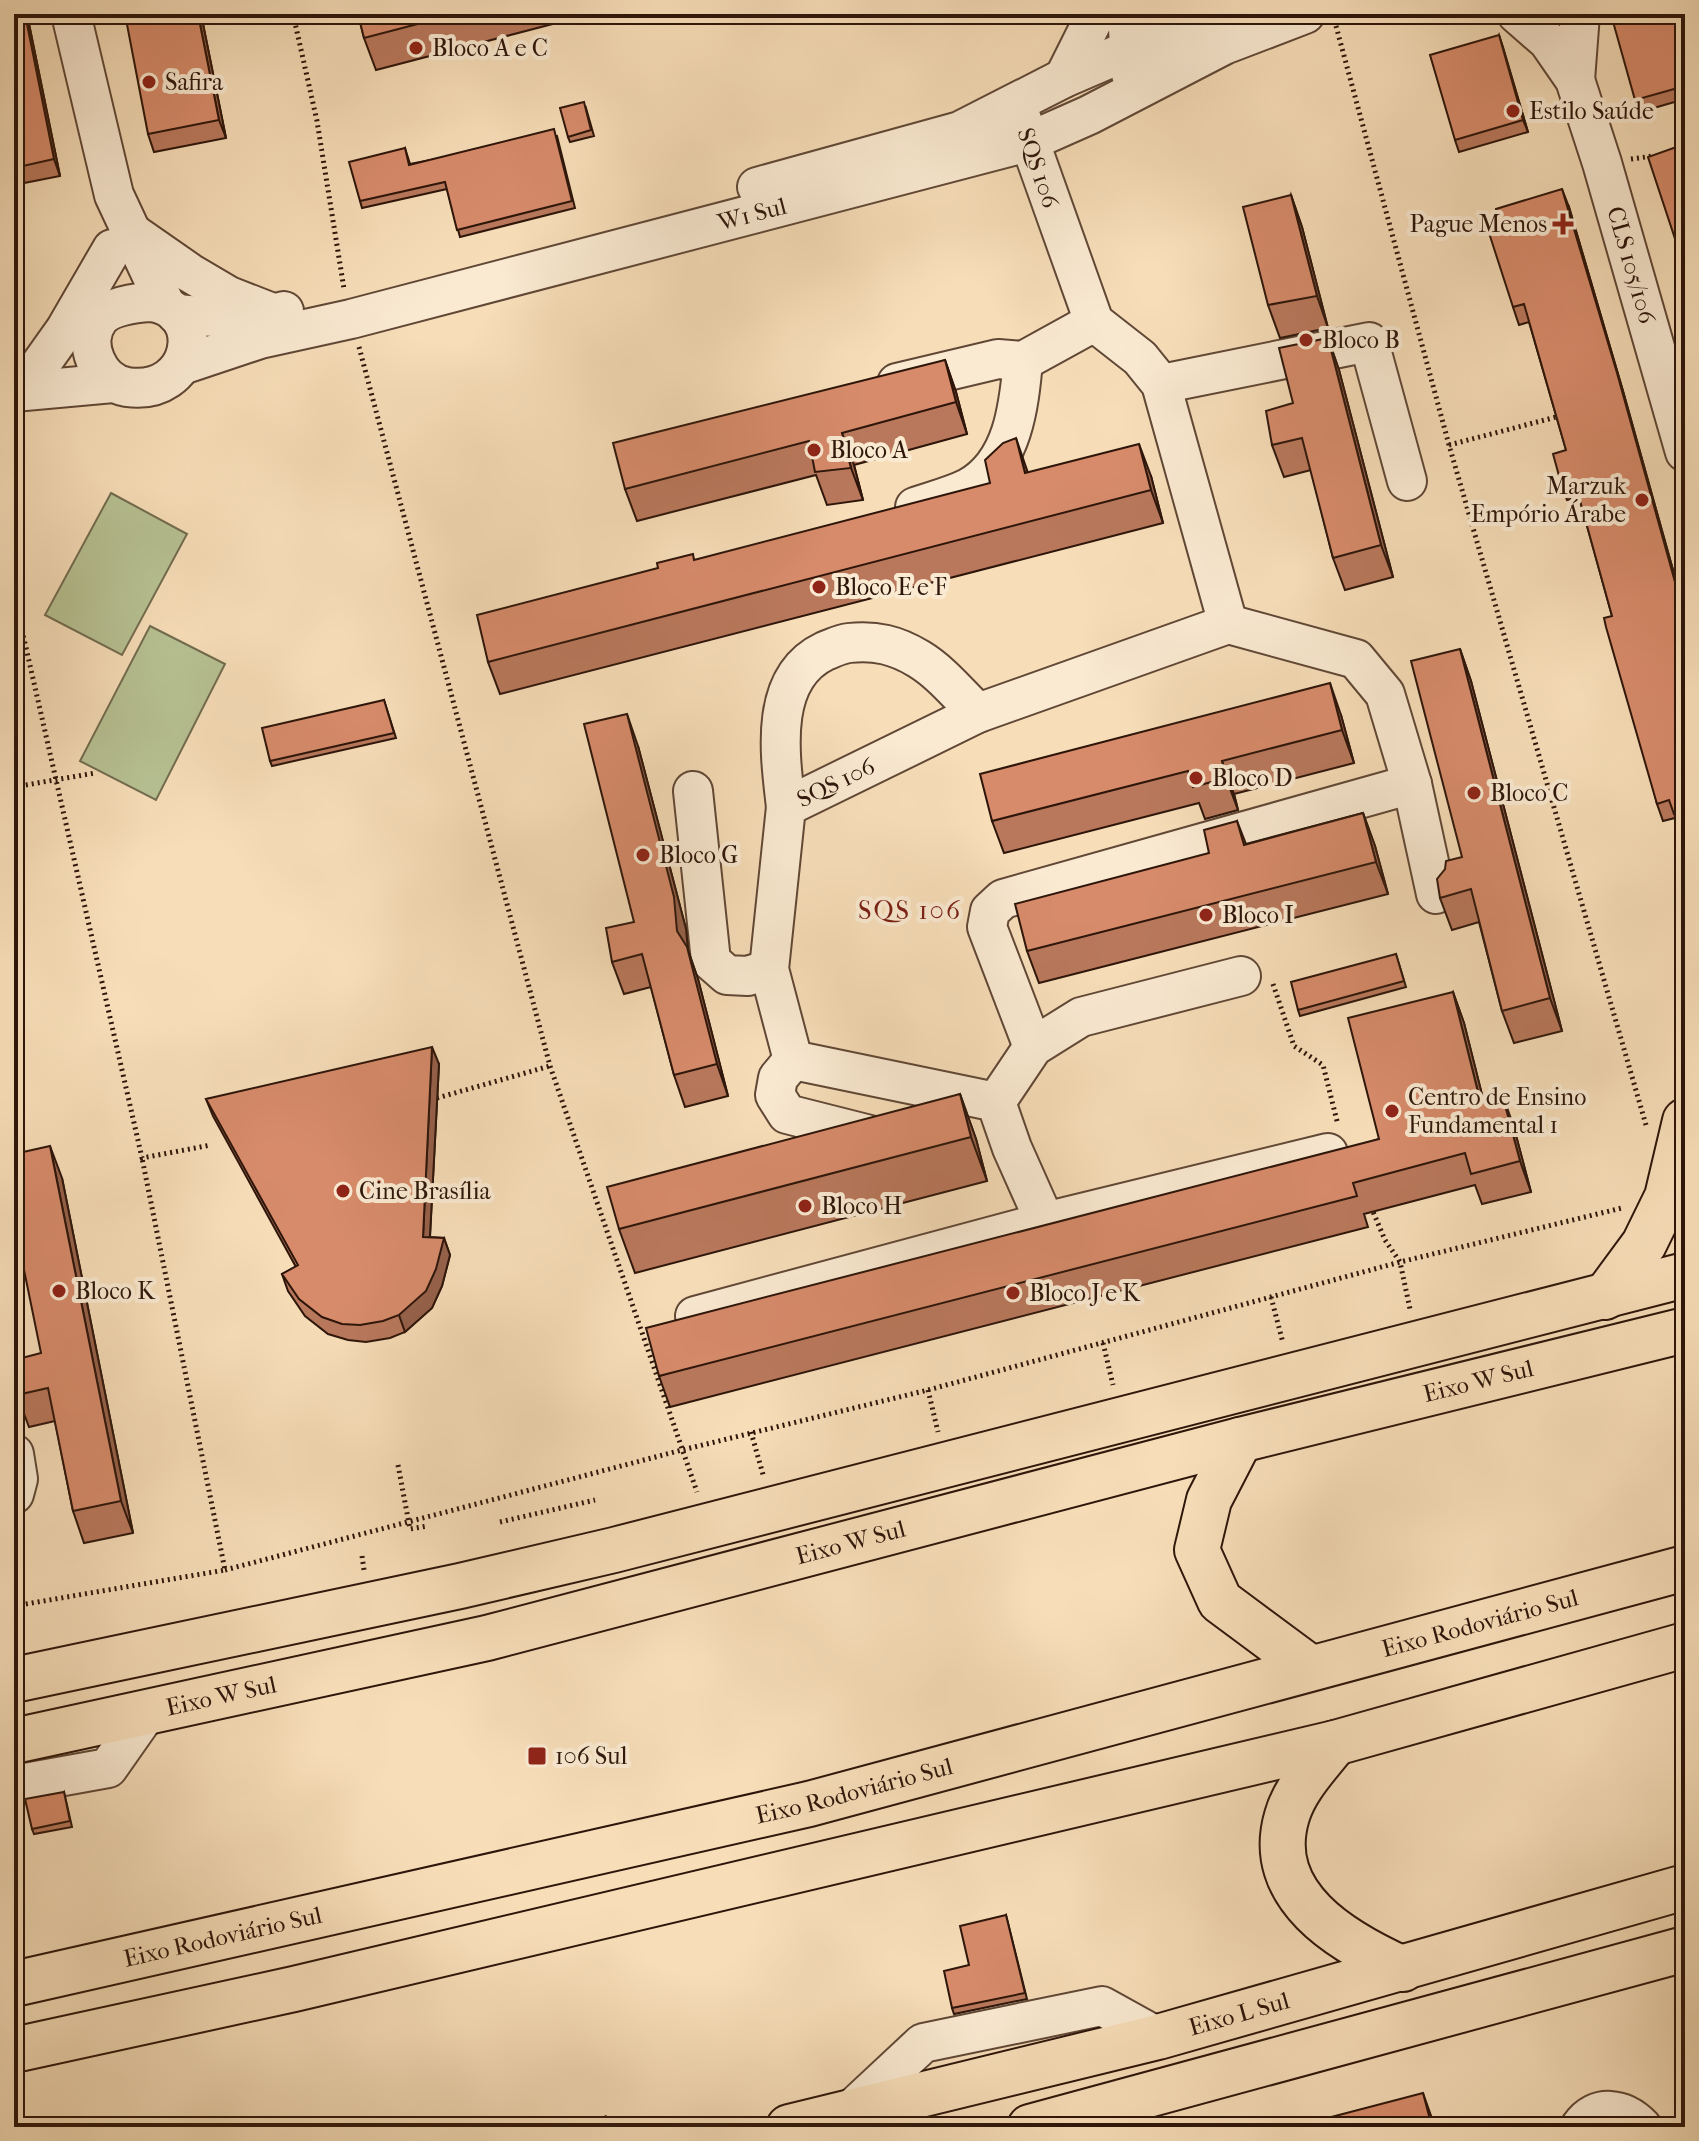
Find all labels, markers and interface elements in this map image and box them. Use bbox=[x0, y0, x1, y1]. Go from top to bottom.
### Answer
place label: Bloco A e C bbox=[432, 34, 548, 62]
marker: Bloco A e C bbox=[407, 39, 425, 57]
place label: Safira bbox=[165, 68, 224, 96]
marker: Safira bbox=[140, 73, 158, 91]
place label: Estilo Saúde bbox=[1529, 97, 1654, 125]
marker: Estilo Saúde bbox=[1504, 102, 1522, 120]
street label: SQS 106 bbox=[1011, 124, 1065, 213]
street label: W1 Sul bbox=[714, 192, 790, 237]
street label: CLS 105/106 bbox=[1601, 203, 1662, 328]
place label: Pague Menos bbox=[1410, 210, 1547, 238]
marker: Pague Menos bbox=[1554, 215, 1572, 233]
place label: Bloco B bbox=[1322, 326, 1400, 354]
marker: Bloco B bbox=[1297, 331, 1315, 349]
place label: Bloco A bbox=[830, 436, 908, 464]
marker: Bloco A bbox=[805, 441, 823, 459]
place label: Marzuk Empório Árabe bbox=[1471, 472, 1627, 528]
marker: Marzuk Empório Árabe bbox=[1633, 491, 1651, 509]
place label: Bloco E e F bbox=[835, 573, 947, 601]
marker: Bloco E e F bbox=[810, 578, 828, 596]
street label: SQS 106 bbox=[792, 751, 880, 813]
place label: Bloco D bbox=[1212, 764, 1292, 792]
marker: Bloco D bbox=[1187, 769, 1205, 787]
place label: Bloco C bbox=[1490, 779, 1568, 807]
marker: Bloco C bbox=[1465, 784, 1483, 802]
place label: Bloco G bbox=[659, 841, 738, 869]
marker: Bloco G bbox=[634, 846, 652, 864]
district label: SQS 106 bbox=[858, 895, 962, 926]
place label: Bloco I bbox=[1222, 901, 1294, 929]
marker: Bloco I bbox=[1197, 906, 1215, 924]
place label: Centro de Ensino Fundamental 1 bbox=[1408, 1083, 1586, 1139]
marker: Centro de Ensino Fundamental 1 bbox=[1383, 1102, 1401, 1120]
place label: Cine Brasília bbox=[359, 1177, 492, 1205]
marker: Cine Brasília bbox=[334, 1182, 352, 1200]
place label: Bloco H bbox=[821, 1192, 902, 1220]
marker: Bloco H bbox=[796, 1197, 814, 1215]
place label: Bloco K bbox=[75, 1277, 156, 1305]
place label: Bloco J e K bbox=[1029, 1279, 1141, 1307]
marker: Bloco K bbox=[50, 1282, 68, 1300]
marker: Bloco J e K bbox=[1004, 1284, 1022, 1302]
street label: Eixo W Sul bbox=[1420, 1354, 1536, 1408]
street label: Eixo W Sul bbox=[793, 1514, 909, 1570]
street label: Eixo Rodoviário Sul bbox=[1379, 1583, 1582, 1663]
street label: Eixo W Sul bbox=[163, 1670, 279, 1722]
place label: 106 Sul bbox=[555, 1742, 628, 1770]
marker: 106 Sul bbox=[526, 1745, 548, 1767]
street label: Eixo Rodoviário Sul bbox=[753, 1752, 956, 1830]
street label: Eixo Rodoviário Sul bbox=[121, 1901, 325, 1973]
street label: Eixo L Sul bbox=[1185, 1986, 1293, 2042]

